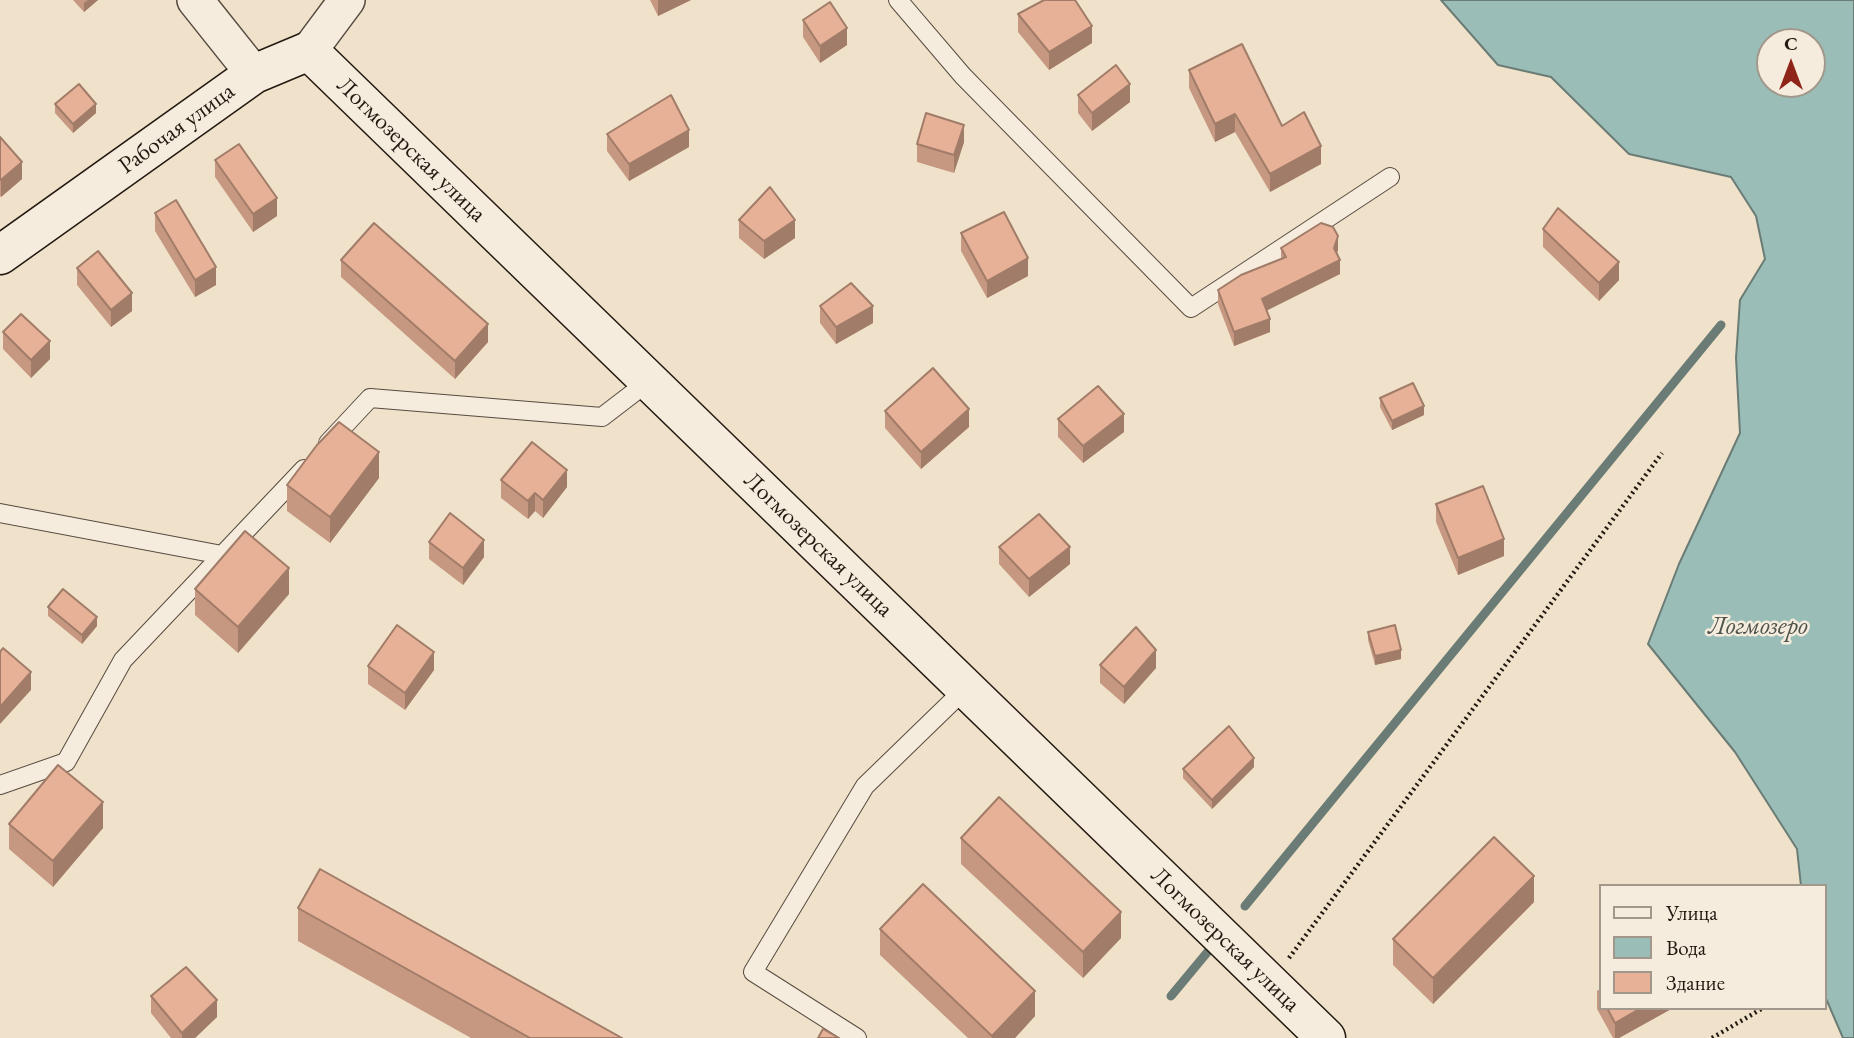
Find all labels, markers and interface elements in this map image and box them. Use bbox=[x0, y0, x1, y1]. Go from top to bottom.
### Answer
north arrow bbox=[1756, 28, 1826, 98]
text: С bbox=[1784, 31, 1798, 56]
street label: Логмозерская улица bbox=[330, 71, 492, 229]
street label: Рабочая улица bbox=[113, 77, 241, 181]
street label: Логмозерская улица bbox=[737, 466, 899, 624]
water label: Логмозеро bbox=[1708, 611, 1808, 643]
street label: Логмозерская улица bbox=[1144, 861, 1306, 1019]
legend bbox=[1598, 884, 1826, 1010]
text: Улица bbox=[1666, 899, 1718, 926]
text: Вода bbox=[1666, 934, 1706, 961]
text: Здание bbox=[1666, 969, 1725, 996]

